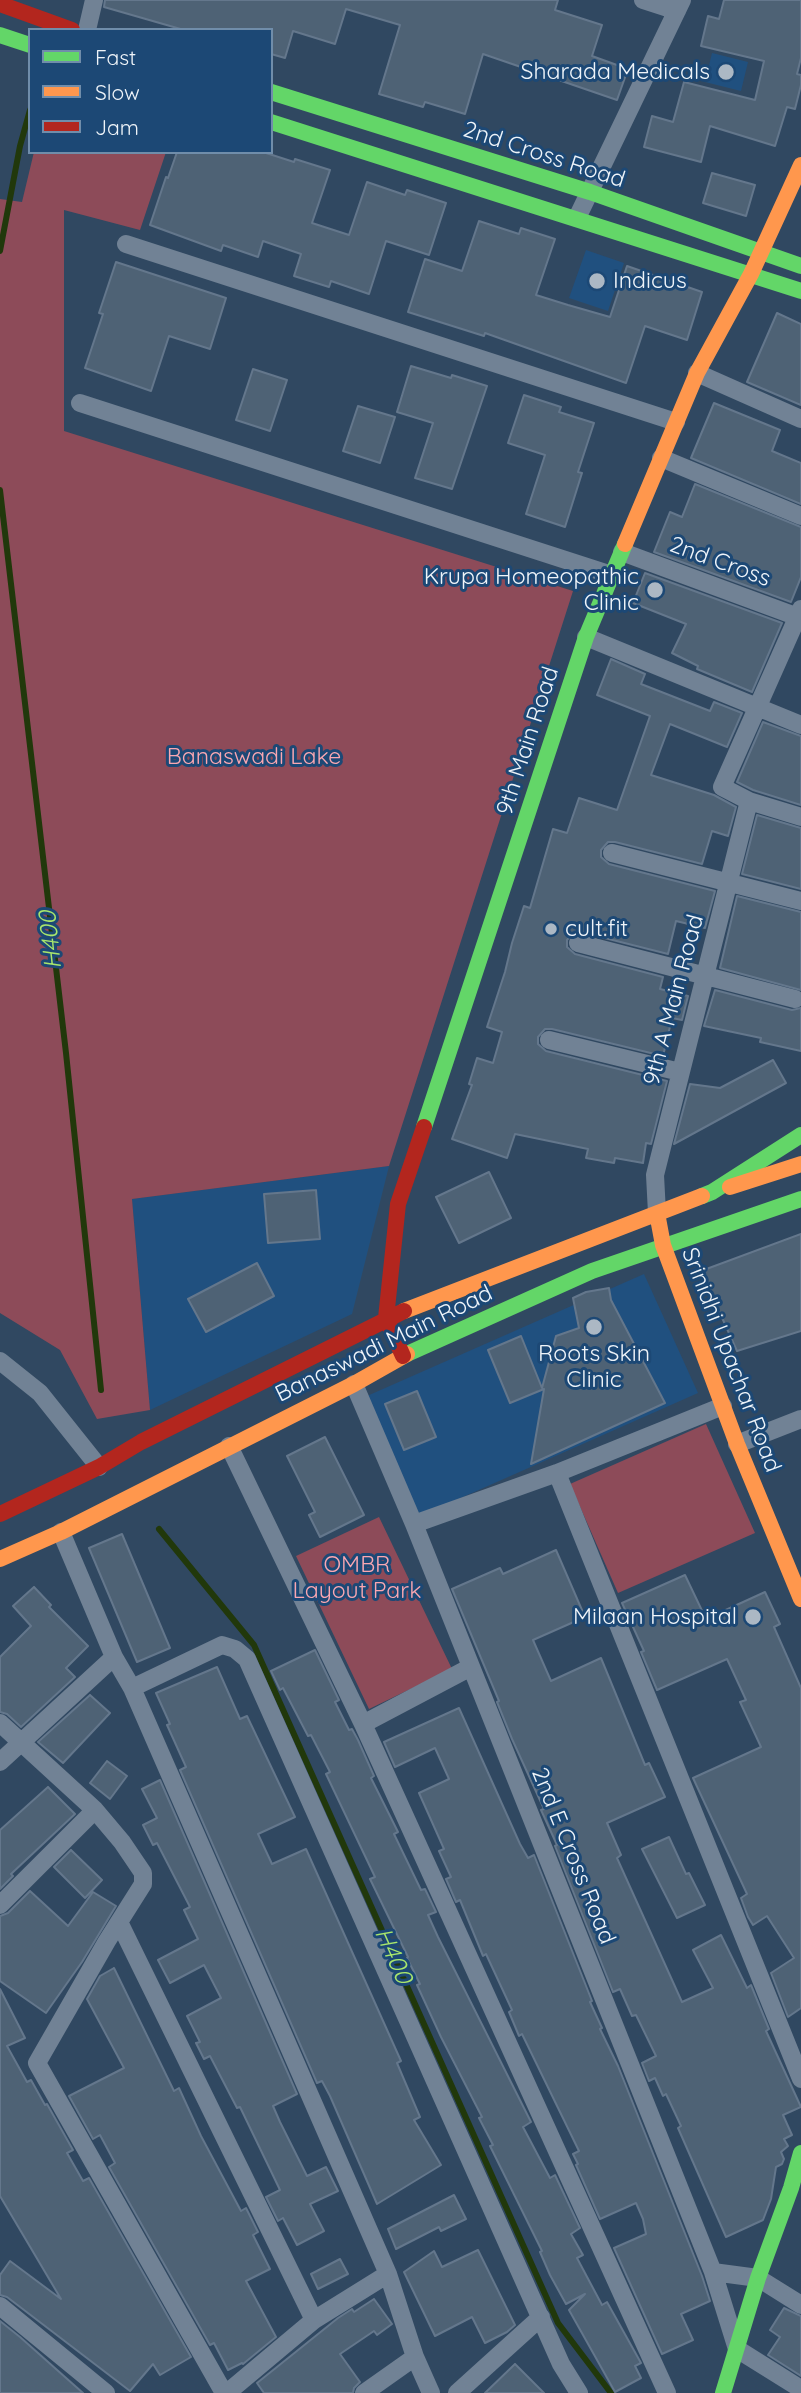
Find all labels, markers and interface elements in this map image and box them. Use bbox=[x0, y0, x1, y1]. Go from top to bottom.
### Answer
legend bbox=[28, 28, 273, 154]
text: Fast bbox=[95, 44, 136, 70]
place label: Sharada Medicals bbox=[521, 58, 710, 86]
marker: Sharada Medicals bbox=[716, 62, 736, 82]
text: Slow bbox=[95, 79, 140, 105]
text: Jam bbox=[95, 114, 139, 140]
street label: 2nd Cross Road bbox=[460, 116, 628, 194]
place label: Indicus bbox=[613, 267, 687, 295]
marker: Indicus bbox=[587, 271, 607, 291]
street label: 2nd Cross bbox=[666, 531, 774, 593]
place label: Krupa Homeopathic Clinic bbox=[424, 563, 639, 617]
marker: Krupa Homeopathic Clinic bbox=[645, 580, 665, 600]
street label: 9th Main Road bbox=[491, 663, 565, 819]
park label: Banaswadi Lake bbox=[167, 743, 341, 771]
water label: H400 bbox=[34, 909, 68, 971]
street label: 9th A Main Road bbox=[638, 912, 710, 1088]
place label: cult.fit bbox=[565, 915, 628, 943]
marker: cult.fit bbox=[543, 921, 559, 937]
street label: Srinidhi Upachar Road bbox=[675, 1244, 787, 1476]
street label: Banaswadi Main Road bbox=[271, 1279, 497, 1409]
marker: Roots Skin Clinic bbox=[584, 1317, 604, 1337]
place label: Roots Skin Clinic bbox=[538, 1340, 650, 1394]
park label: OMBR Layout Park bbox=[293, 1551, 421, 1605]
place label: Milaan Hospital bbox=[573, 1603, 737, 1631]
marker: Milaan Hospital bbox=[743, 1607, 763, 1627]
street label: 2nd E Cross Road bbox=[525, 1764, 621, 1948]
water label: H400 bbox=[368, 1923, 418, 1989]

